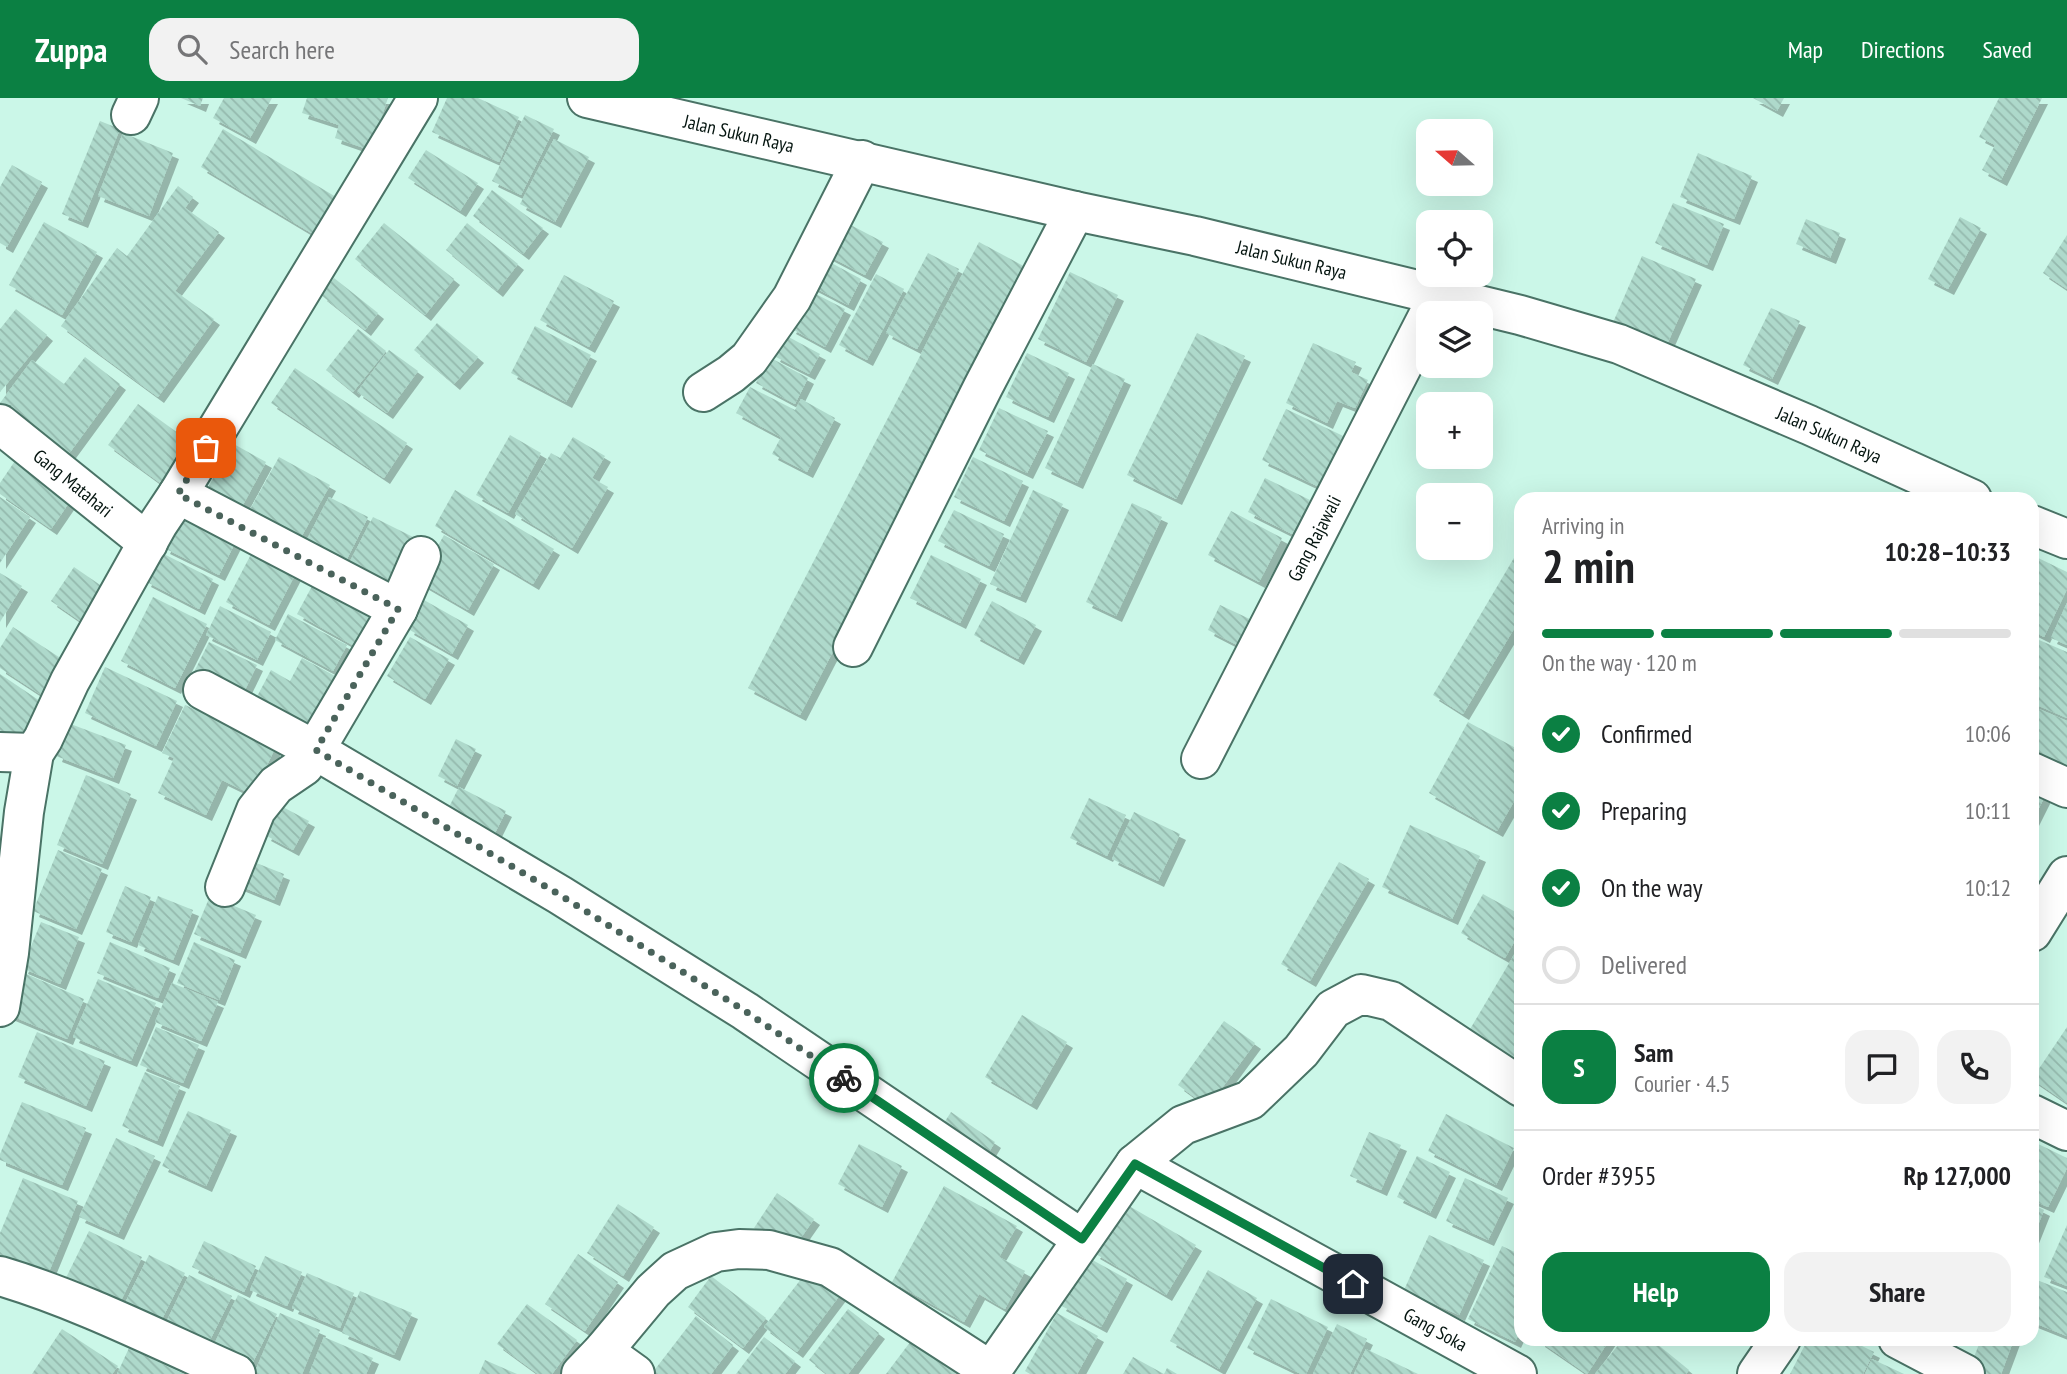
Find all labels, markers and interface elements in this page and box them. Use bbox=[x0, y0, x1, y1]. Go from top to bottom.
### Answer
search box bbox=[149, 18, 639, 81]
text: Zuppa bbox=[35, 28, 107, 71]
icon: search bbox=[173, 30, 211, 68]
text: Search here bbox=[229, 33, 335, 66]
text: Map bbox=[1788, 34, 1823, 65]
text: Directions bbox=[1861, 34, 1945, 65]
text: Saved bbox=[1983, 34, 2032, 65]
street label: Jalan Sukun Raya bbox=[680, 109, 796, 158]
north arrow bbox=[1416, 119, 1493, 196]
map controls bbox=[1416, 119, 1493, 560]
button: locate bbox=[1416, 210, 1493, 287]
street label: Jalan Sukun Raya bbox=[1233, 234, 1349, 284]
button: layers bbox=[1416, 301, 1493, 378]
button: + bbox=[1416, 392, 1493, 469]
street label: Jalan Sukun Raya bbox=[1772, 400, 1886, 468]
pin bbox=[176, 418, 236, 478]
icon: bag bbox=[187, 429, 225, 467]
street label: Gang Matahari bbox=[29, 444, 118, 522]
button: − bbox=[1416, 483, 1493, 560]
street label: Gang Rajawali bbox=[1282, 491, 1346, 585]
text: Arriving in bbox=[1542, 511, 1624, 540]
text: 10:28–10:33 bbox=[1884, 535, 2011, 568]
text: 2 min bbox=[1542, 536, 1635, 596]
text: On the way · 120 m bbox=[1542, 648, 1697, 677]
icon: check bbox=[1542, 715, 1580, 753]
text: Confirmed bbox=[1601, 717, 1692, 750]
text: 10:06 bbox=[1965, 719, 2011, 748]
icon: check bbox=[1542, 792, 1580, 830]
text: Preparing bbox=[1601, 794, 1687, 827]
text: 10:11 bbox=[1965, 796, 2011, 825]
icon: check bbox=[1542, 869, 1580, 907]
text: On the way bbox=[1601, 871, 1703, 904]
text: 10:12 bbox=[1965, 873, 2011, 902]
text: Delivered bbox=[1601, 948, 1687, 981]
button: chat bbox=[1845, 1030, 1919, 1104]
button: phone bbox=[1937, 1030, 2011, 1104]
text: Sam bbox=[1634, 1036, 1673, 1069]
courier bbox=[809, 1043, 879, 1113]
text: S bbox=[1573, 1051, 1585, 1084]
icon: bike bbox=[825, 1059, 863, 1097]
text: Courier · 4.5 bbox=[1634, 1069, 1730, 1098]
text: Order #3955 bbox=[1542, 1159, 1657, 1192]
text: Rp 127,000 bbox=[1903, 1159, 2011, 1192]
button: Help bbox=[1542, 1252, 1770, 1332]
button: Share bbox=[1784, 1252, 2011, 1332]
pin bbox=[1323, 1254, 1383, 1314]
icon: home bbox=[1334, 1265, 1372, 1303]
street label: Gang Soka bbox=[1400, 1302, 1472, 1356]

